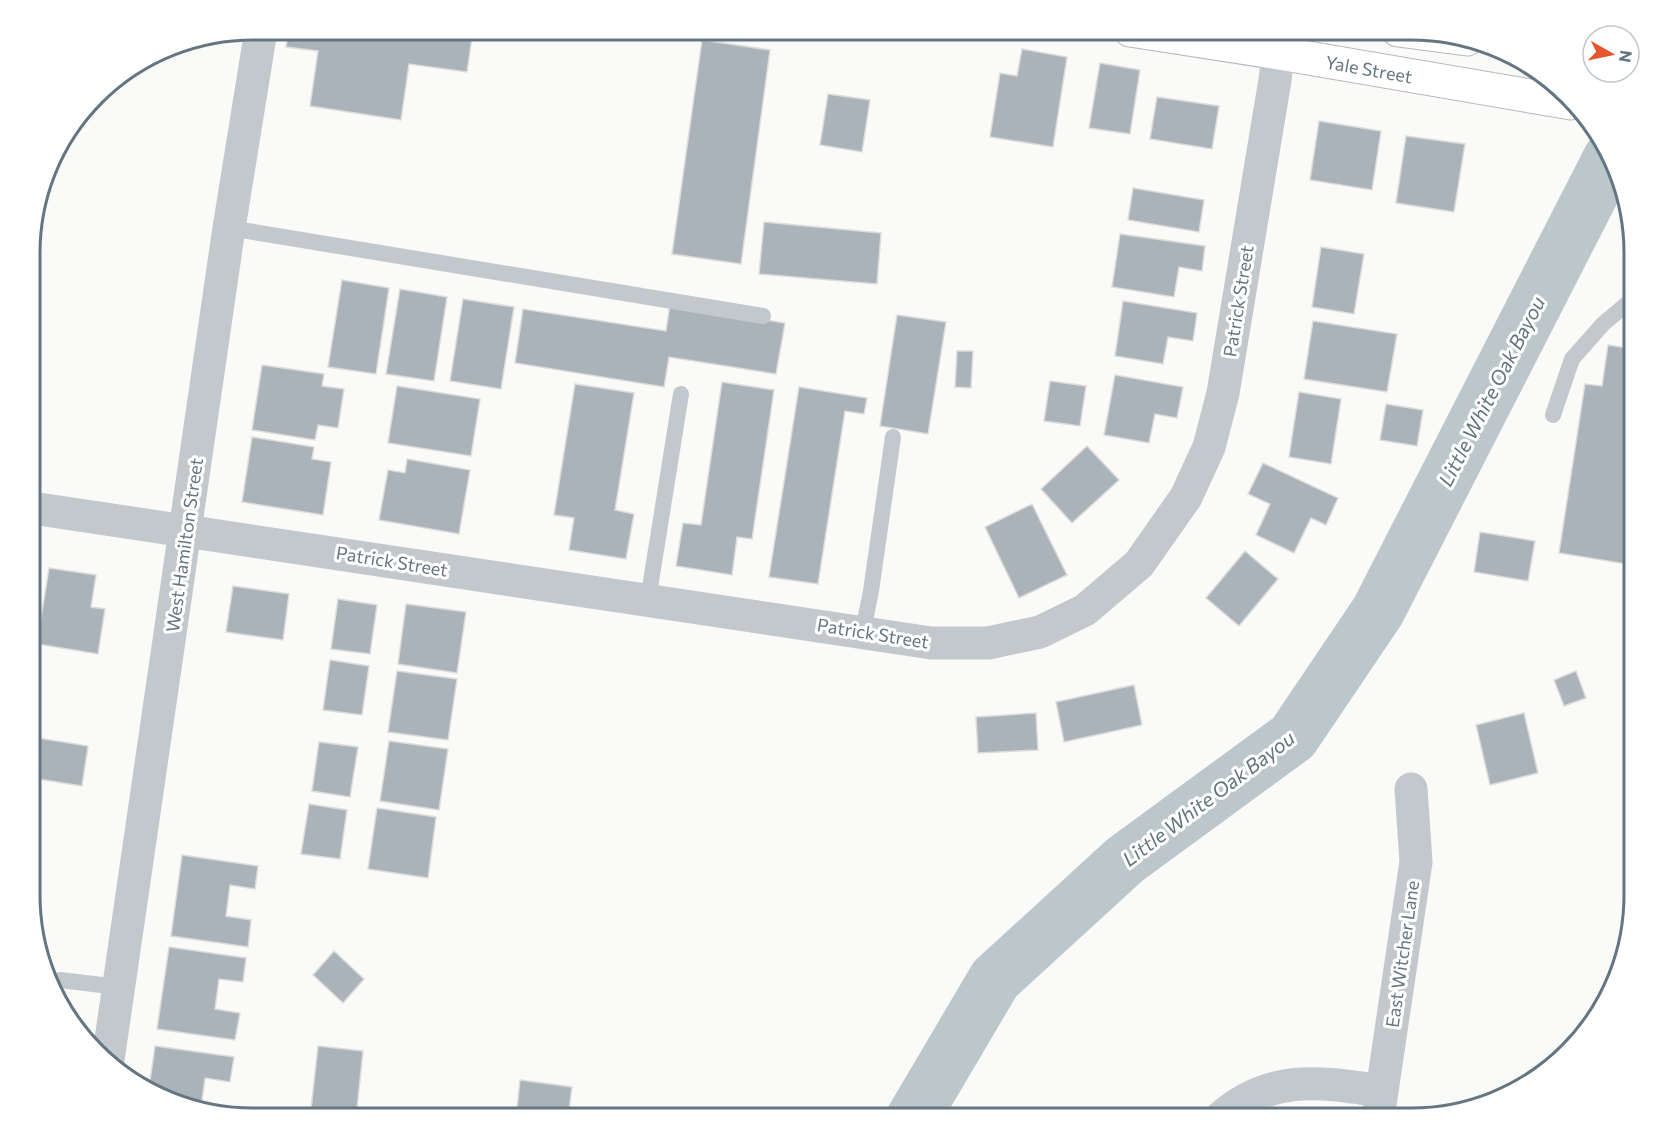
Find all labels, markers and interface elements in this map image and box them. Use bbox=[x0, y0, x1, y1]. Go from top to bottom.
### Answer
north arrow bbox=[1581, 24, 1641, 84]
text: N bbox=[1616, 49, 1637, 64]
street label: Yale Street bbox=[1324, 51, 1414, 87]
street label: Patrick Street bbox=[1218, 244, 1258, 358]
water label: Little White Oak Bayou bbox=[1433, 292, 1549, 490]
street label: West Hamilton Street bbox=[161, 456, 207, 634]
street label: Patrick Street bbox=[335, 541, 449, 581]
street label: Patrick Street bbox=[816, 613, 930, 653]
water label: Little White Oak Bayou bbox=[1117, 725, 1299, 871]
street label: East Witcher Lane bbox=[1381, 879, 1423, 1029]

